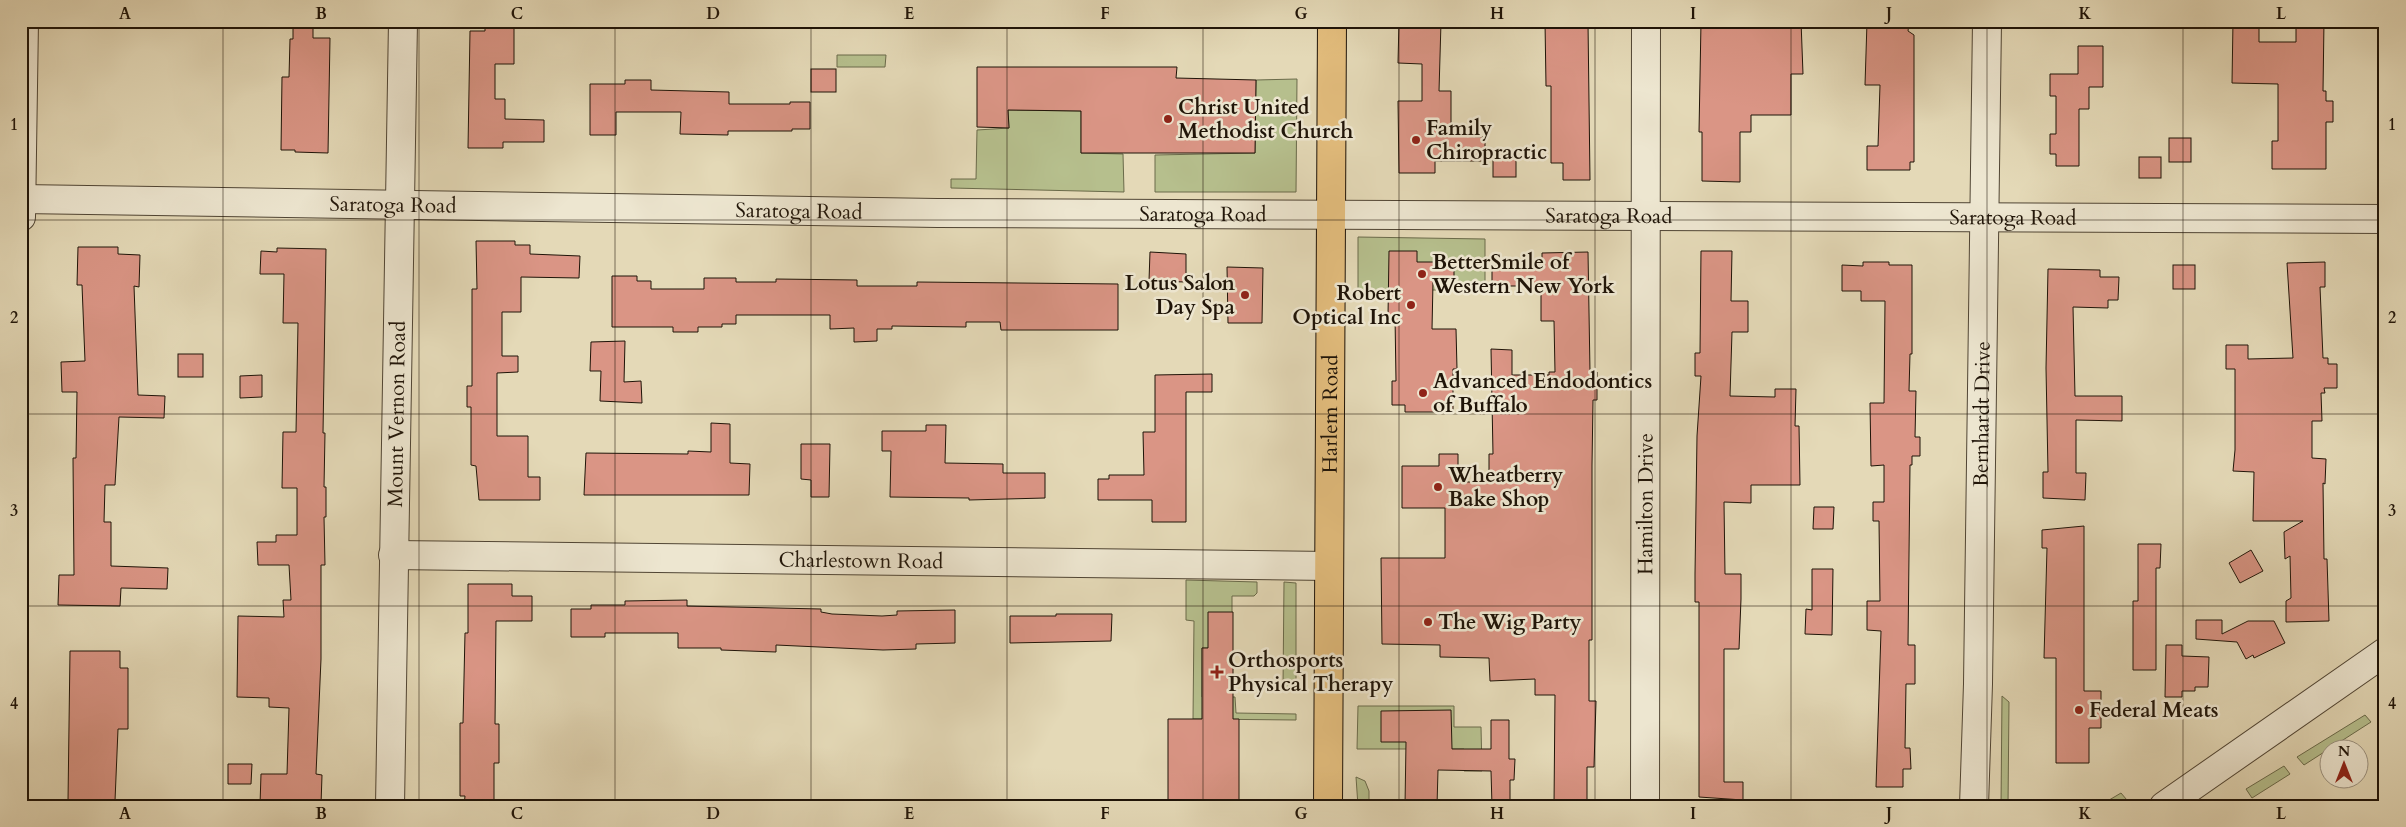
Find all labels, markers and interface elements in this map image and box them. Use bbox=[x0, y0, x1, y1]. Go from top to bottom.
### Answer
text: A bbox=[119, 3, 131, 25]
text: B bbox=[315, 3, 327, 25]
text: C bbox=[511, 3, 523, 25]
text: D bbox=[706, 3, 720, 25]
text: E bbox=[904, 3, 914, 25]
text: F bbox=[1100, 3, 1110, 25]
text: G bbox=[1294, 3, 1308, 25]
text: H bbox=[1490, 3, 1504, 25]
text: I bbox=[1690, 3, 1696, 25]
text: J bbox=[1884, 3, 1892, 25]
text: K bbox=[2079, 3, 2092, 25]
text: L bbox=[2276, 3, 2287, 25]
place label: Christ United Methodist Church bbox=[1178, 93, 1353, 146]
marker: Christ United Methodist Church bbox=[1162, 113, 1174, 125]
text: 1 bbox=[10, 114, 18, 136]
place label: Family Chiropractic bbox=[1426, 114, 1547, 167]
text: 1 bbox=[2388, 114, 2396, 136]
marker: Family Chiropractic bbox=[1410, 134, 1422, 146]
street label: Saratoga Road bbox=[329, 189, 457, 220]
street label: Saratoga Road bbox=[735, 195, 863, 226]
street label: Saratoga Road bbox=[1139, 199, 1266, 229]
street label: Saratoga Road bbox=[1545, 201, 1672, 231]
street label: Saratoga Road bbox=[1949, 203, 2076, 232]
place label: BetterSmile of Western New York bbox=[1431, 248, 1615, 301]
marker: BetterSmile of Western New York bbox=[1416, 268, 1428, 280]
place label: Lotus Salon Day Spa bbox=[1125, 269, 1236, 322]
place label: Robert Optical Inc bbox=[1292, 279, 1402, 332]
marker: Lotus Salon Day Spa bbox=[1239, 289, 1251, 301]
marker: Robert Optical Inc bbox=[1405, 299, 1417, 311]
text: 2 bbox=[10, 307, 18, 329]
text: 2 bbox=[2388, 307, 2396, 329]
street label: Mount Vernon Road bbox=[380, 321, 413, 508]
street label: Bernhardt Drive bbox=[1966, 341, 1997, 487]
street label: Harlem Road bbox=[1315, 355, 1345, 473]
place label: Advanced Endodontics of Buffalo bbox=[1433, 367, 1652, 420]
marker: Advanced Endodontics of Buffalo bbox=[1417, 387, 1429, 399]
street label: Hamilton Drive bbox=[1631, 433, 1660, 575]
place label: Wheatberry Bake Shop bbox=[1447, 461, 1563, 514]
marker: Wheatberry Bake Shop bbox=[1432, 481, 1444, 493]
text: 3 bbox=[10, 500, 18, 522]
text: 3 bbox=[2388, 500, 2396, 522]
street label: Charlestown Road bbox=[778, 545, 944, 576]
place label: The Wig Party bbox=[1438, 608, 1581, 637]
marker: The Wig Party bbox=[1422, 616, 1434, 628]
place label: Orthosports Physical Therapy bbox=[1228, 646, 1393, 699]
marker: Orthosports Physical Therapy bbox=[1210, 665, 1224, 679]
text: 4 bbox=[10, 693, 18, 715]
text: 4 bbox=[2388, 693, 2396, 715]
place label: Federal Meats bbox=[2089, 696, 2219, 725]
marker: Federal Meats bbox=[2073, 704, 2085, 716]
north arrow bbox=[2318, 740, 2368, 790]
text: N bbox=[2338, 742, 2350, 761]
text: A bbox=[119, 803, 131, 825]
text: B bbox=[315, 803, 327, 825]
text: C bbox=[511, 803, 523, 825]
text: D bbox=[706, 803, 720, 825]
text: E bbox=[904, 803, 914, 825]
text: F bbox=[1100, 803, 1110, 825]
text: G bbox=[1294, 803, 1308, 825]
text: H bbox=[1490, 803, 1504, 825]
text: I bbox=[1690, 803, 1696, 825]
text: J bbox=[1884, 803, 1892, 825]
text: K bbox=[2079, 803, 2092, 825]
text: L bbox=[2276, 803, 2287, 825]

